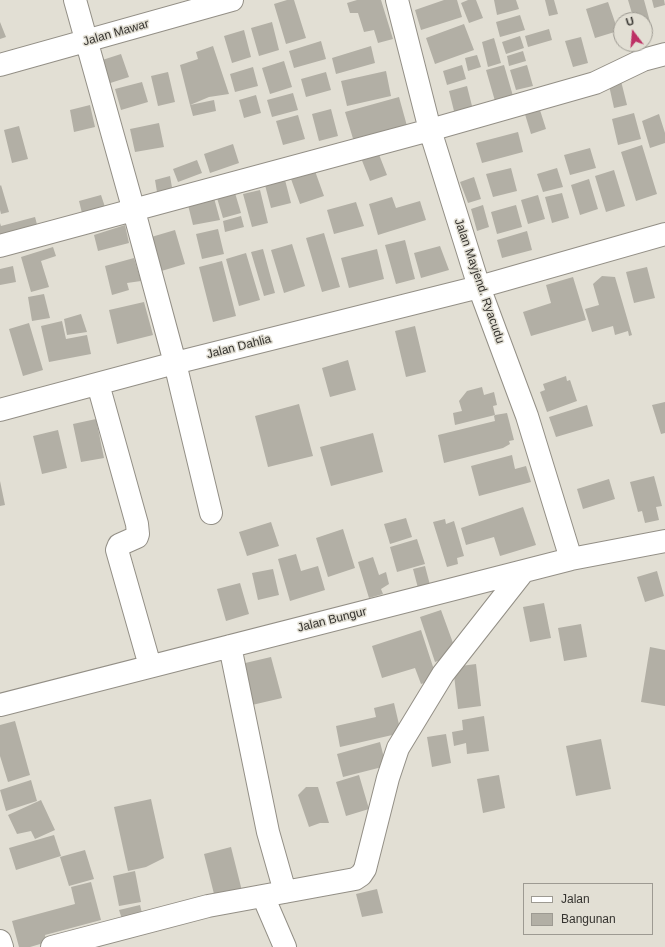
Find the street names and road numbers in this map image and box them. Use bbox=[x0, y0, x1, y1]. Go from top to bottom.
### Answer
street label: Jalan Mawar bbox=[81, 17, 151, 49]
street label: Jalan Mayjend. Ryacudu bbox=[451, 217, 507, 345]
street label: Jalan Dahlia bbox=[205, 332, 273, 362]
street label: Jalan Bungur bbox=[296, 604, 368, 636]

